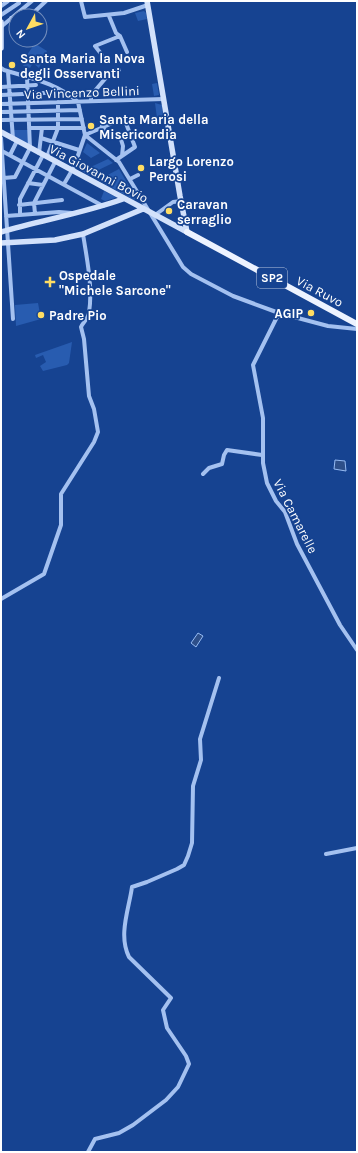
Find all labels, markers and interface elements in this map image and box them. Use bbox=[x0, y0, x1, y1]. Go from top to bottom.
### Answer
north arrow bbox=[8, 8, 48, 48]
text: N bbox=[13, 27, 28, 41]
place label: Santa Maria la Nova degli Osservanti bbox=[20, 51, 145, 81]
marker: Santa Maria la Nova degli Osservanti bbox=[7, 60, 17, 70]
street label: Via Vincenzo Bellini bbox=[24, 83, 140, 102]
place label: Santa Maria della Misericordia bbox=[99, 112, 209, 142]
marker: Santa Maria della Misericordia bbox=[86, 121, 96, 131]
street label: Via Giovanni Bovio bbox=[47, 141, 151, 206]
place label: Largo Lorenzo Perosi bbox=[149, 154, 234, 184]
marker: Largo Lorenzo Perosi bbox=[136, 163, 146, 173]
place label: Caravan serraglio bbox=[177, 197, 232, 227]
marker: Caravan serraglio bbox=[164, 206, 174, 216]
place label: Ospedale "Michele Sarcone" bbox=[59, 268, 171, 298]
road number: SP2 bbox=[257, 268, 287, 288]
street label: Via Ruvo bbox=[294, 273, 346, 310]
marker: Ospedale "Michele Sarcone" bbox=[44, 276, 56, 288]
place label: AGIP bbox=[275, 306, 303, 321]
place label: Padre Pio bbox=[49, 308, 107, 323]
marker: AGIP bbox=[306, 308, 316, 318]
marker: Padre Pio bbox=[36, 310, 46, 320]
street label: Via Camarelle bbox=[270, 477, 321, 556]

